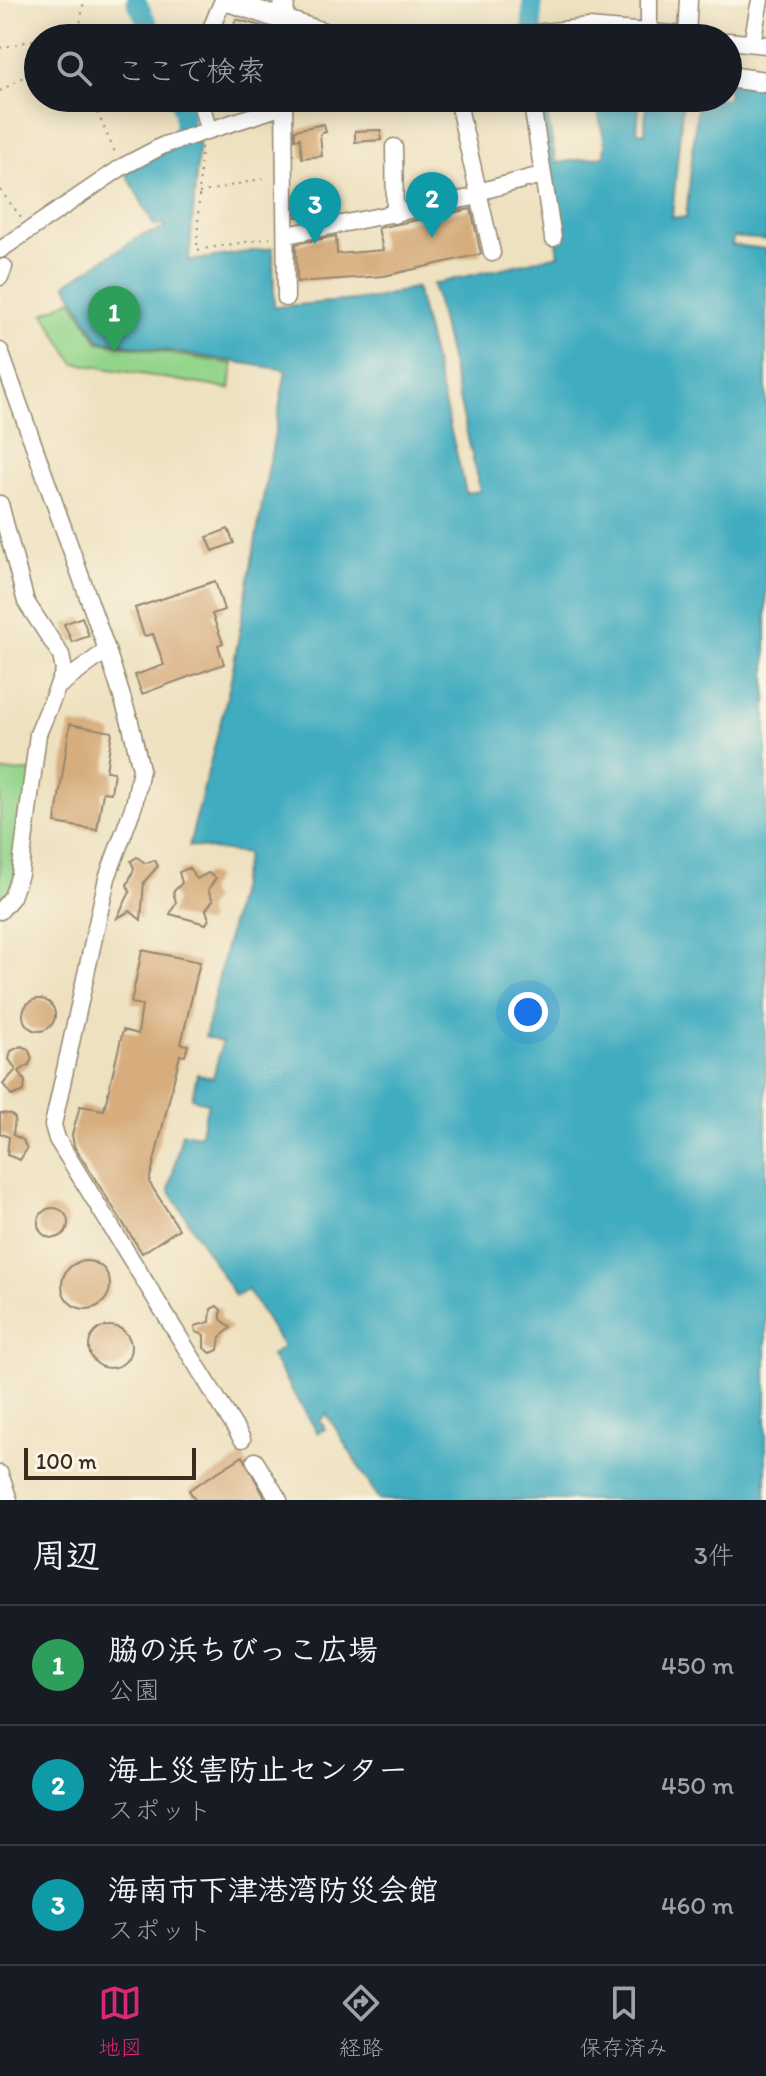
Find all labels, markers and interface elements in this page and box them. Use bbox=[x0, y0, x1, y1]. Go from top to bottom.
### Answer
search box bbox=[24, 24, 742, 112]
icon: search bbox=[52, 46, 96, 90]
text: ここで検索 bbox=[116, 52, 266, 89]
pin: 2 bbox=[406, 172, 458, 238]
pin: 3 bbox=[289, 178, 341, 244]
pin: 1 bbox=[88, 286, 140, 352]
your location bbox=[508, 992, 548, 1032]
scale bar bbox=[24, 1444, 196, 1480]
text: 100 m bbox=[36, 1448, 97, 1475]
text: 周辺 bbox=[32, 1535, 100, 1576]
text: 3件 bbox=[694, 1539, 734, 1571]
text: 脇の浜ちびっこ広場 bbox=[108, 1631, 378, 1668]
text: 1 bbox=[52, 1649, 64, 1681]
text: 450 m bbox=[661, 1649, 734, 1681]
text: 公園 bbox=[108, 1674, 160, 1706]
text: 海上災害防止センター bbox=[108, 1751, 408, 1788]
text: 2 bbox=[51, 1769, 65, 1801]
text: 450 m bbox=[661, 1769, 734, 1801]
text: スポット bbox=[108, 1794, 212, 1826]
text: 海南市下津港湾防災会館 bbox=[108, 1871, 438, 1908]
text: 3 bbox=[51, 1889, 65, 1921]
text: 460 m bbox=[661, 1889, 734, 1921]
text: スポット bbox=[108, 1914, 212, 1946]
tab: 地図 bbox=[98, 1981, 142, 2061]
tab: 経路 bbox=[339, 1981, 383, 2061]
tab: 保存済み bbox=[580, 1981, 668, 2061]

